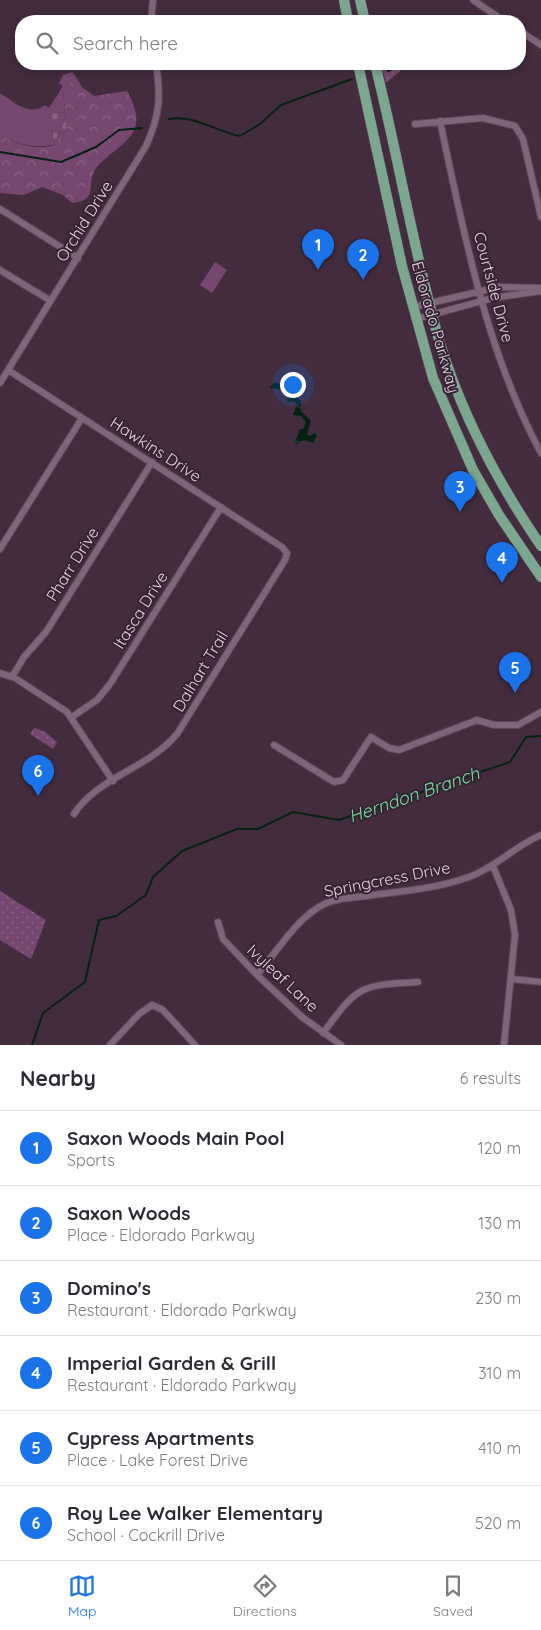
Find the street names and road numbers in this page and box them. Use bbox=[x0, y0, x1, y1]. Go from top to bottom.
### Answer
street label: Orchid Drive bbox=[51, 177, 117, 265]
street label: Courtside Drive bbox=[470, 230, 518, 344]
street label: Eldorado Parkway bbox=[408, 259, 464, 395]
street label: Hawkins Drive bbox=[107, 412, 205, 486]
street label: Pharr Drive bbox=[41, 523, 103, 605]
street label: Itasca Drive bbox=[108, 568, 172, 652]
street label: Dalhart Trail bbox=[168, 627, 232, 715]
street label: Springcress Drive bbox=[322, 857, 452, 901]
street label: Ivyleaf Lane bbox=[243, 940, 323, 1016]

